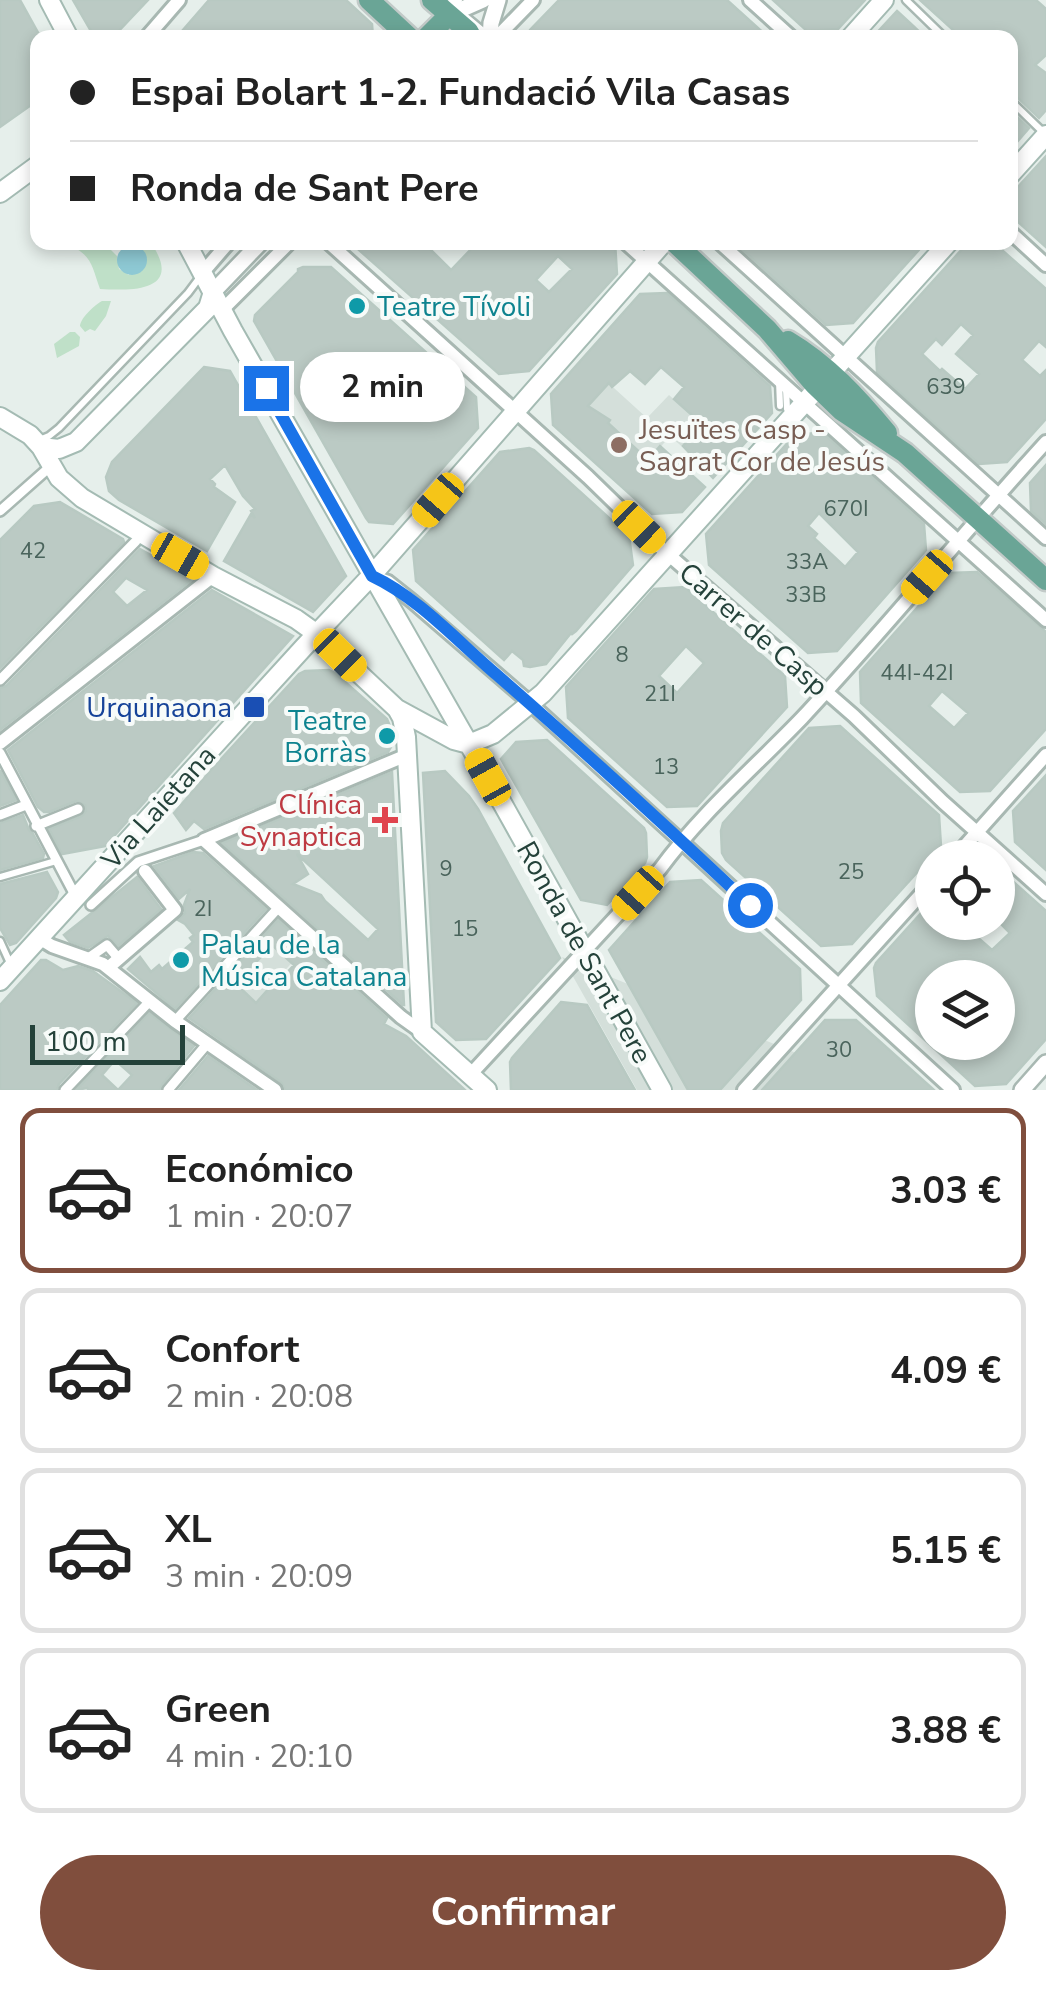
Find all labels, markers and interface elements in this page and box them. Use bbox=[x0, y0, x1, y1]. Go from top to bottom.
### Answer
text: Espai Bolart 1-2. Fundació Vila Casas bbox=[130, 67, 790, 118]
text: Ronda de Sant Pere bbox=[130, 163, 479, 214]
place label: Teatre Tívoli bbox=[377, 288, 531, 326]
marker: Teatre Tívoli bbox=[346, 295, 368, 317]
callout: 2 min bbox=[301, 353, 466, 423]
text: 2 min bbox=[341, 365, 424, 408]
route end bbox=[244, 366, 289, 411]
house number: 639 bbox=[926, 372, 966, 402]
place label: Jesuïtes Casp - Sagrat Cor de Jesús bbox=[638, 411, 885, 481]
marker: Jesuïtes Casp - Sagrat Cor de Jesús bbox=[608, 434, 630, 456]
car bbox=[407, 468, 469, 532]
house number: 670I bbox=[823, 494, 869, 524]
car bbox=[607, 495, 671, 559]
car bbox=[147, 528, 213, 584]
house number: 42 bbox=[20, 536, 46, 566]
car bbox=[896, 545, 958, 609]
house number: 33A bbox=[786, 547, 828, 577]
street label: Carrer de Casp bbox=[670, 554, 836, 705]
house number: 33B bbox=[785, 580, 827, 610]
car bbox=[308, 623, 372, 687]
house number: 8 bbox=[615, 640, 629, 670]
house number: 44I-42I bbox=[880, 658, 954, 688]
house number: 21I bbox=[644, 679, 676, 709]
place label: Urquinaona bbox=[86, 689, 232, 727]
marker: Urquinaona bbox=[241, 694, 267, 720]
place label: Teatre Borràs bbox=[284, 702, 367, 772]
marker: Teatre Borràs bbox=[376, 725, 398, 747]
street label: Via Laietana bbox=[92, 737, 225, 879]
car bbox=[460, 743, 516, 811]
house number: 13 bbox=[653, 752, 679, 782]
place label: Clínica Synaptica bbox=[240, 786, 362, 856]
marker: Clínica Synaptica bbox=[372, 807, 398, 833]
street label: Ronda de Sant Pere bbox=[507, 835, 661, 1070]
map controls bbox=[915, 840, 1015, 1060]
button: locate bbox=[915, 840, 1015, 940]
house number: 9 bbox=[439, 854, 453, 884]
house number: 25 bbox=[838, 857, 864, 887]
car bbox=[607, 861, 669, 925]
route start bbox=[728, 883, 773, 928]
house number: 2I bbox=[194, 894, 212, 924]
house number: 15 bbox=[452, 914, 478, 944]
place label: Palau de la Música Catalana bbox=[201, 926, 407, 996]
marker: Palau de la Música Catalana bbox=[170, 949, 192, 971]
button: layers bbox=[915, 960, 1015, 1060]
scale bar bbox=[30, 1020, 185, 1064]
text: 100 m bbox=[45, 1023, 127, 1061]
house number: 30 bbox=[826, 1035, 852, 1065]
text: Económico bbox=[165, 1144, 354, 1195]
icon: car bbox=[45, 1146, 135, 1236]
text: 3.03 € bbox=[890, 1165, 1001, 1216]
text: 1 min · 20:07 bbox=[165, 1195, 353, 1238]
text: Confort bbox=[165, 1324, 299, 1375]
icon: car bbox=[45, 1326, 135, 1416]
text: 4.09 € bbox=[890, 1345, 1001, 1396]
text: 2 min · 20:08 bbox=[165, 1375, 353, 1418]
text: XL bbox=[165, 1504, 212, 1555]
icon: car bbox=[45, 1506, 135, 1596]
text: 5.15 € bbox=[890, 1525, 1001, 1576]
text: 3 min · 20:09 bbox=[165, 1555, 353, 1598]
text: Green bbox=[165, 1684, 271, 1735]
icon: car bbox=[45, 1686, 135, 1776]
text: 3.88 € bbox=[890, 1705, 1001, 1756]
text: 4 min · 20:10 bbox=[165, 1735, 353, 1778]
button: Confirmar bbox=[40, 1855, 1006, 1970]

